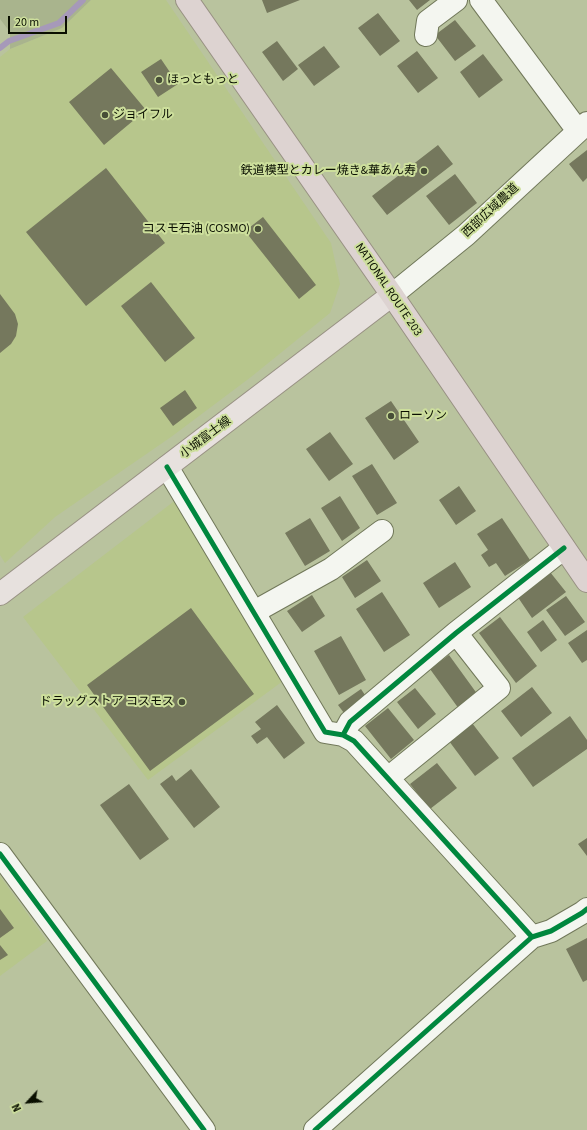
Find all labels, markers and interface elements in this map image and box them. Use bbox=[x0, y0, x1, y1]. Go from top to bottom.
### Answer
scale bar bbox=[10, 8, 69, 34]
text: 20 m bbox=[15, 14, 39, 31]
place label: ほっともっと bbox=[167, 73, 239, 87]
marker: ほっともっと bbox=[154, 75, 164, 85]
place label: ジョイフル bbox=[113, 108, 173, 122]
marker: ジョイフル bbox=[100, 110, 110, 120]
place label: 鉄道模型とカレー焼き&華あん寿 bbox=[241, 164, 416, 178]
marker: 鉄道模型とカレー焼き&華あん寿 bbox=[419, 166, 429, 176]
street label: 西部広域農道 bbox=[460, 181, 522, 241]
place label: コスモ石油 (COSMO) bbox=[143, 222, 250, 236]
marker: コスモ石油 (COSMO) bbox=[253, 224, 263, 234]
street label: NATIONAL ROUTE 203 bbox=[351, 241, 425, 339]
place label: ローソン bbox=[399, 409, 447, 423]
marker: ローソン bbox=[386, 411, 396, 421]
street label: 小城富士線 bbox=[178, 414, 234, 462]
place label: ドラッグストア コスモス bbox=[40, 695, 174, 709]
marker: ドラッグストア コスモス bbox=[177, 697, 187, 707]
north arrow bbox=[8, 1082, 48, 1122]
text: N bbox=[8, 1101, 25, 1114]

